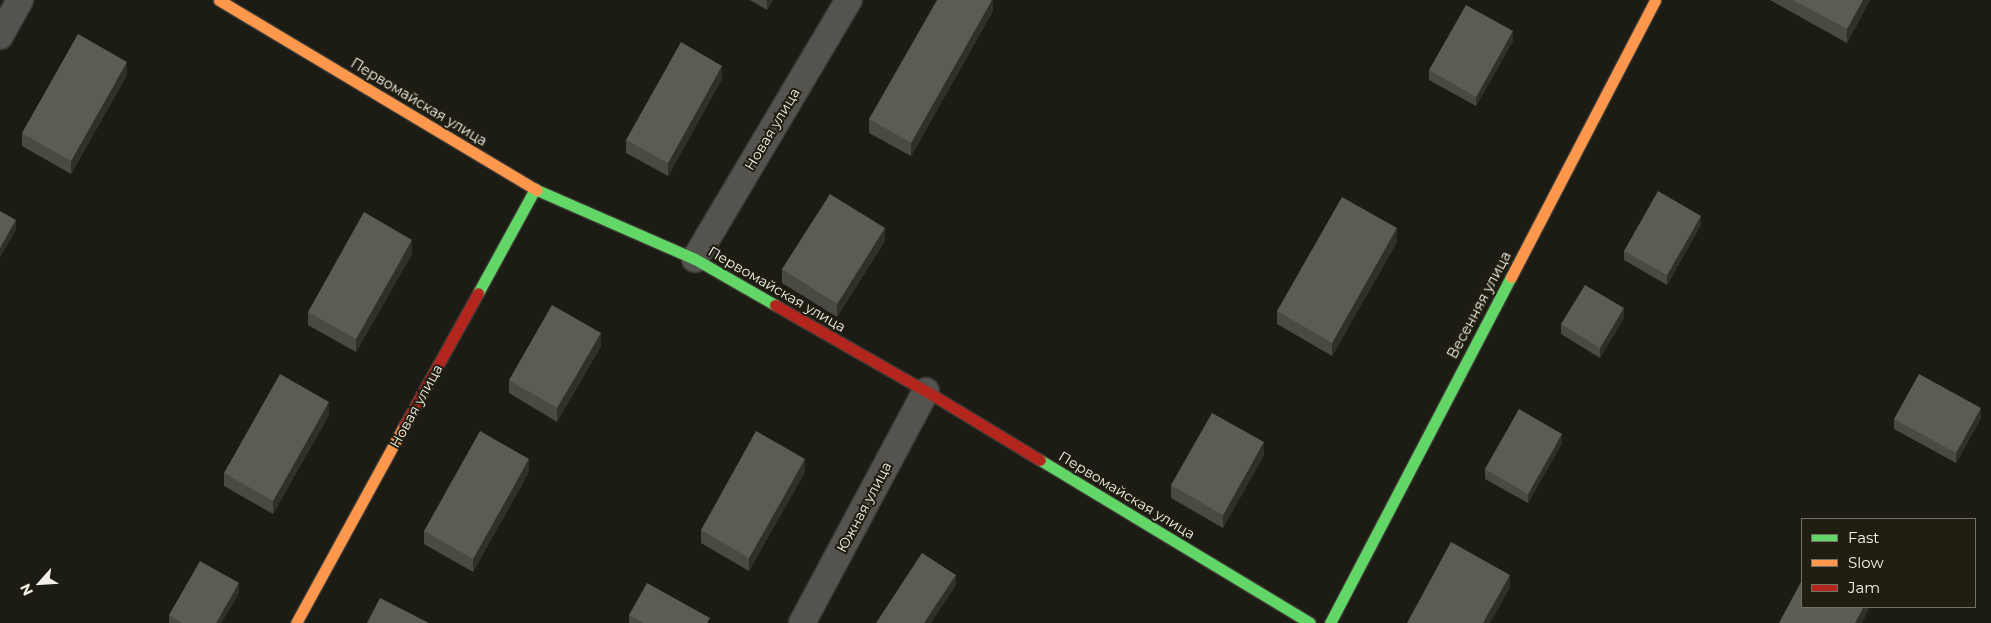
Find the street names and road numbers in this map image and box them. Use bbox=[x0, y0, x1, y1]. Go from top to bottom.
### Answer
street label: Первомайская улица bbox=[348, 55, 490, 149]
street label: Новая улица bbox=[741, 85, 803, 173]
street label: Первомайская улица bbox=[705, 243, 849, 335]
street label: Весенняя улица bbox=[1444, 249, 1514, 361]
street label: Новая улица bbox=[386, 361, 446, 451]
street label: Первомайская улица bbox=[1056, 448, 1198, 542]
street label: Южная улица bbox=[833, 459, 895, 555]

